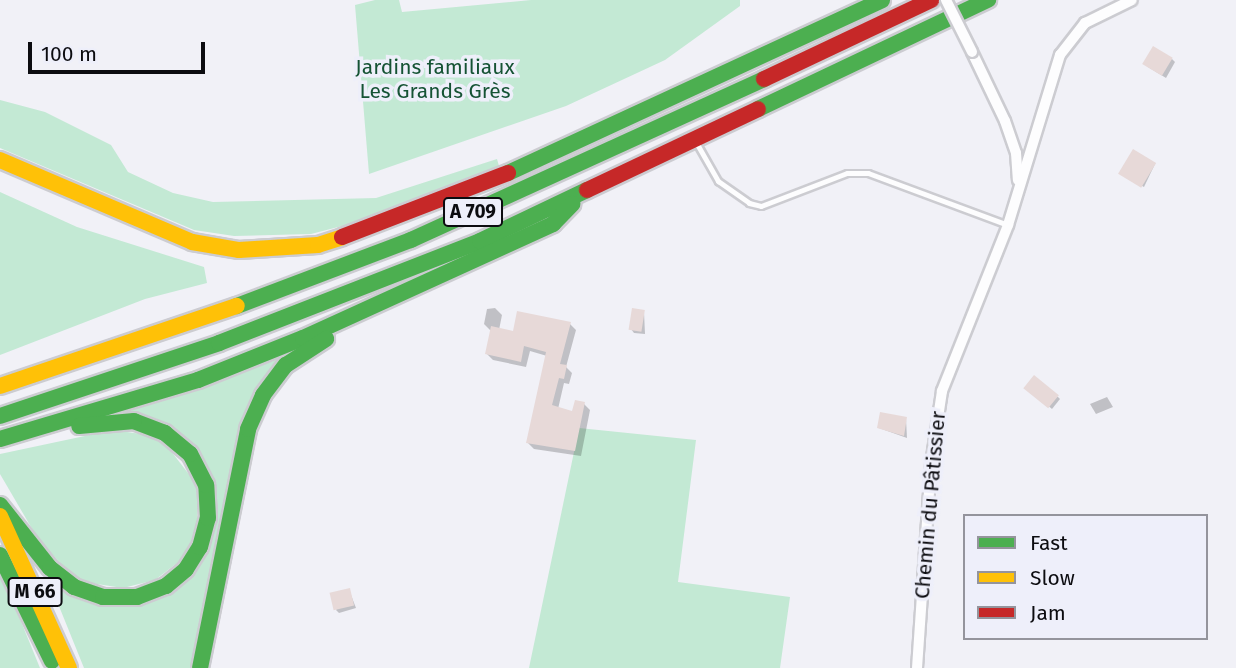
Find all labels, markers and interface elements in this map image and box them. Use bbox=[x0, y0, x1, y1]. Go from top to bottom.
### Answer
scale bar bbox=[32, 28, 208, 72]
text: 100 m bbox=[41, 41, 97, 67]
park label: Jardins familiaux Les Grands Grès bbox=[355, 54, 515, 104]
road number: A 709 bbox=[442, 196, 504, 228]
street label: Chemin du Pâtissier bbox=[909, 410, 951, 600]
legend bbox=[963, 514, 1208, 640]
text: Fast bbox=[1030, 530, 1068, 556]
text: Slow bbox=[1030, 565, 1075, 591]
road number: M 66 bbox=[7, 576, 63, 608]
text: Jam bbox=[1030, 600, 1066, 626]

